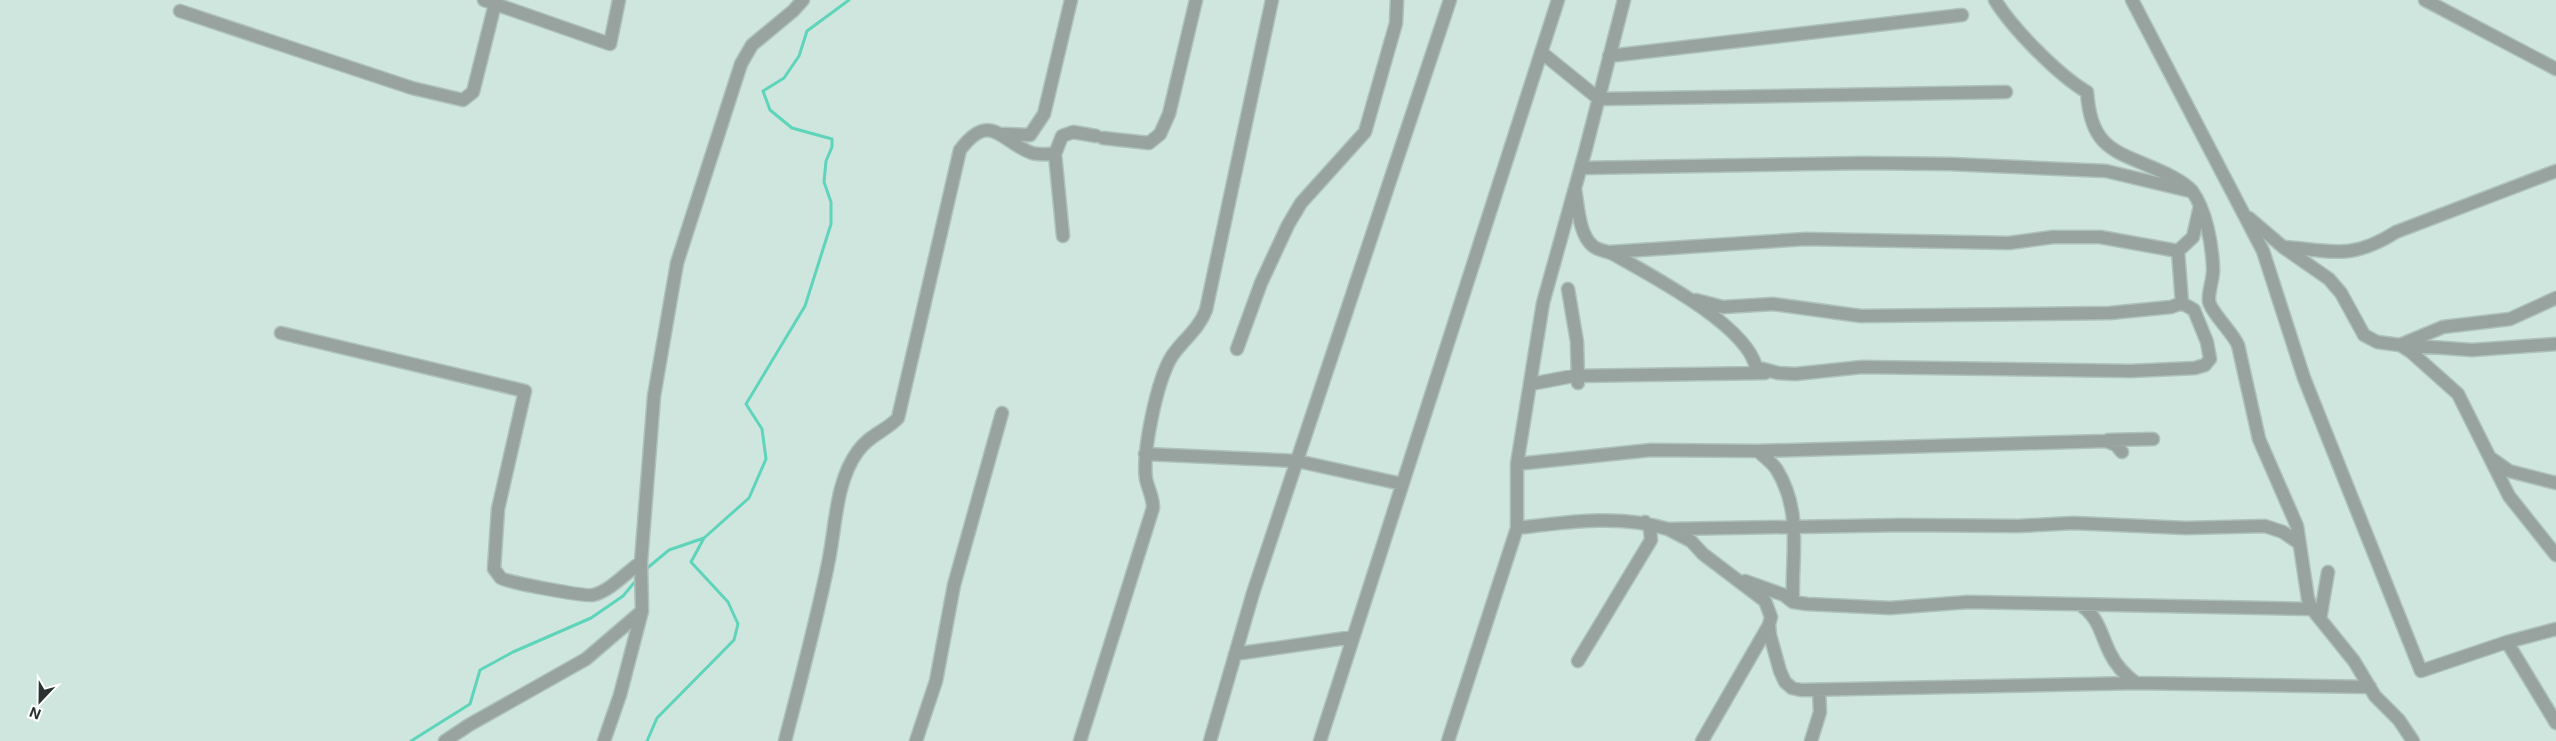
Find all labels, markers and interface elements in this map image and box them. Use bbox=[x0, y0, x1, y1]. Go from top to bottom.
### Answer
north arrow bbox=[15, 676, 65, 726]
text: N bbox=[27, 704, 43, 723]

